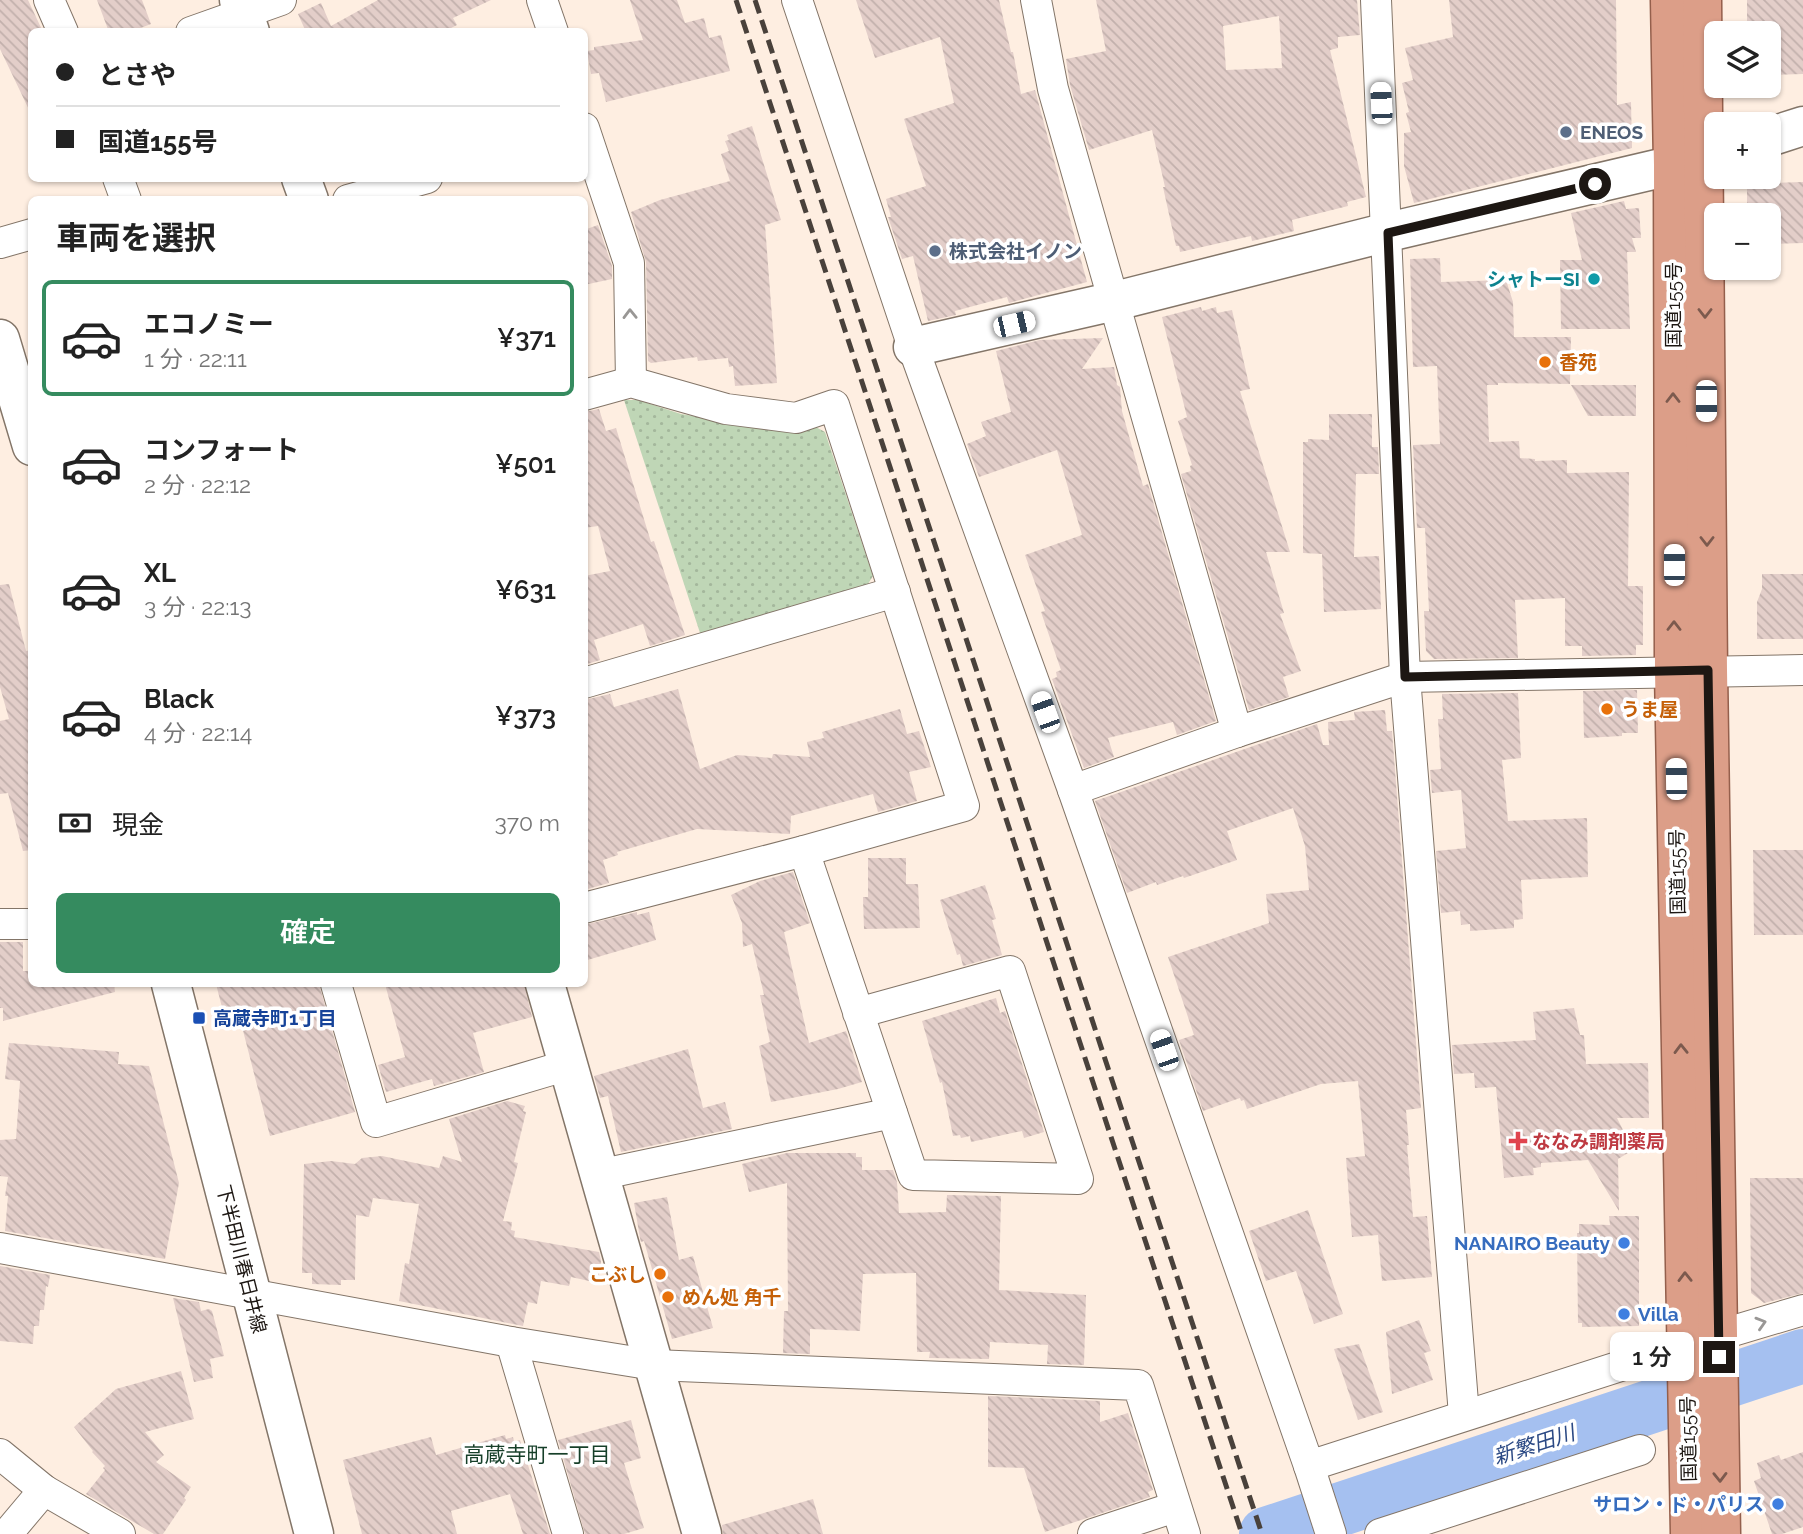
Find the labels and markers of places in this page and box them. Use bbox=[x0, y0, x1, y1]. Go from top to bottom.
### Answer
place label: ENEOS bbox=[1580, 121, 1643, 143]
marker: ENEOS bbox=[1558, 124, 1574, 140]
place label: 株式会社イノン bbox=[949, 240, 1082, 262]
marker: 株式会社イノン bbox=[927, 243, 943, 259]
place label: シャトーSI bbox=[1487, 268, 1580, 290]
marker: シャトーSI bbox=[1586, 271, 1602, 287]
place label: 香苑 bbox=[1559, 351, 1597, 373]
marker: 香苑 bbox=[1537, 354, 1553, 370]
place label: うま屋 bbox=[1621, 698, 1678, 720]
marker: うま屋 bbox=[1599, 701, 1615, 717]
place label: 高蔵寺町1丁目 bbox=[213, 1007, 336, 1029]
marker: 高蔵寺町1丁目 bbox=[191, 1010, 207, 1026]
place label: ななみ調剤薬局 bbox=[1532, 1130, 1665, 1152]
marker: ななみ調剤薬局 bbox=[1510, 1133, 1526, 1149]
place label: NANAIRO Beauty bbox=[1454, 1232, 1611, 1254]
marker: NANAIRO Beauty bbox=[1616, 1235, 1632, 1251]
place label: こぶし bbox=[589, 1263, 646, 1285]
marker: こぶし bbox=[652, 1266, 668, 1282]
place label: めん処 角千 bbox=[682, 1286, 782, 1308]
marker: めん処 角千 bbox=[660, 1289, 676, 1305]
place label: Villa bbox=[1638, 1303, 1679, 1325]
marker: Villa bbox=[1616, 1306, 1632, 1322]
place label: サロン・ド・パリス bbox=[1593, 1493, 1764, 1515]
marker: サロン・ド・パリス bbox=[1770, 1496, 1786, 1512]

